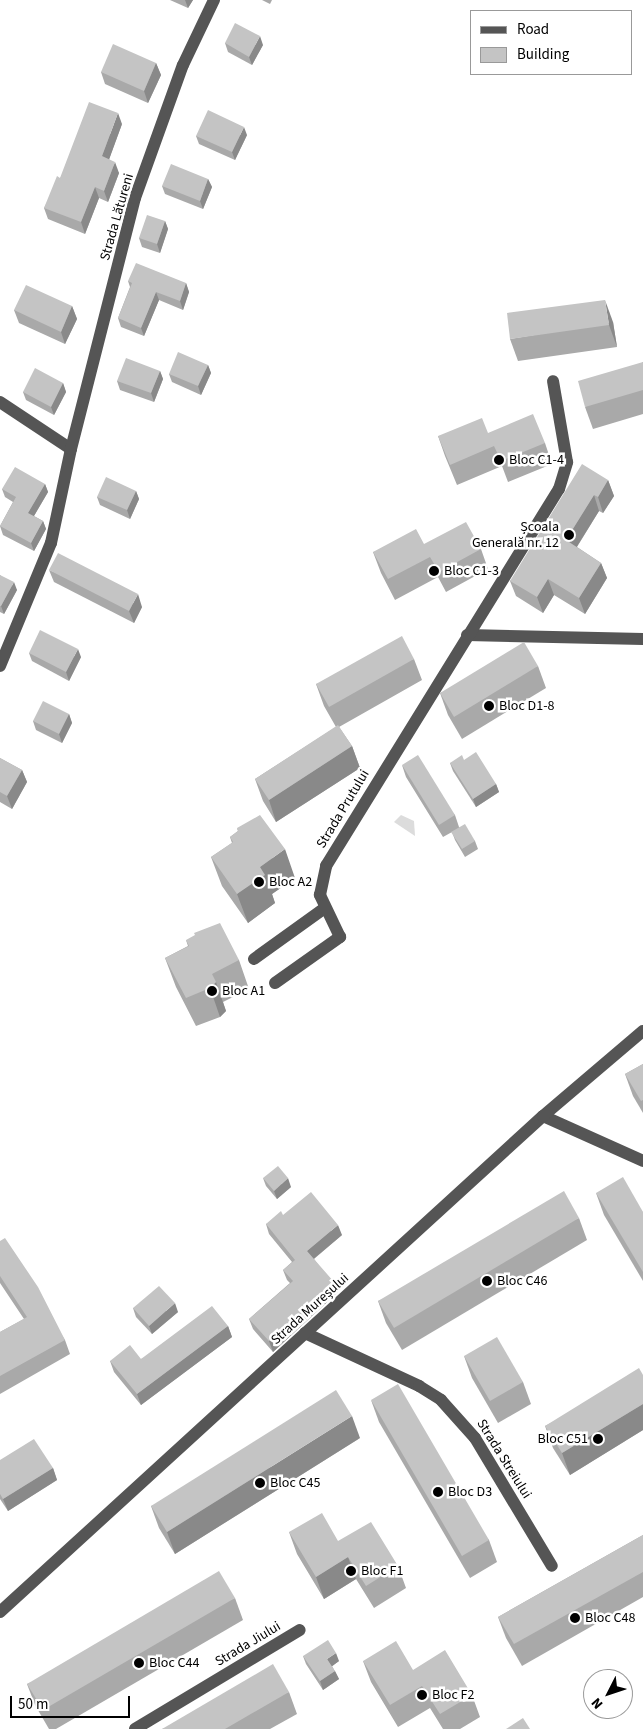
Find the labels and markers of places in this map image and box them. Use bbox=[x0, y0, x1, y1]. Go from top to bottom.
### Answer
place label: Bloc C1-4 bbox=[509, 452, 564, 468]
marker: Bloc C1-4 bbox=[493, 454, 505, 466]
place label: Școala Generală nr. 12 bbox=[472, 519, 559, 552]
marker: Școala Generală nr. 12 bbox=[563, 529, 575, 541]
place label: Bloc C1-3 bbox=[444, 563, 499, 579]
marker: Bloc C1-3 bbox=[428, 565, 440, 577]
place label: Bloc D1-8 bbox=[499, 698, 554, 714]
marker: Bloc D1-8 bbox=[483, 700, 495, 712]
place label: Bloc A2 bbox=[269, 874, 312, 890]
marker: Bloc A2 bbox=[253, 876, 265, 888]
place label: Bloc A1 bbox=[222, 983, 265, 999]
marker: Bloc A1 bbox=[206, 985, 218, 997]
place label: Bloc C46 bbox=[497, 1273, 547, 1289]
marker: Bloc C46 bbox=[481, 1275, 493, 1287]
place label: Bloc C51 bbox=[538, 1431, 588, 1447]
marker: Bloc C51 bbox=[592, 1433, 604, 1445]
place label: Bloc C45 bbox=[270, 1475, 320, 1491]
marker: Bloc C45 bbox=[254, 1477, 266, 1489]
place label: Bloc D3 bbox=[448, 1484, 492, 1500]
marker: Bloc D3 bbox=[432, 1486, 444, 1498]
place label: Bloc F1 bbox=[361, 1563, 403, 1579]
marker: Bloc F1 bbox=[345, 1565, 357, 1577]
place label: Bloc C48 bbox=[585, 1610, 635, 1626]
marker: Bloc C48 bbox=[569, 1612, 581, 1624]
place label: Bloc C44 bbox=[149, 1655, 199, 1671]
marker: Bloc C44 bbox=[133, 1657, 145, 1669]
place label: Bloc F2 bbox=[432, 1687, 474, 1703]
marker: Bloc F2 bbox=[416, 1689, 428, 1701]

